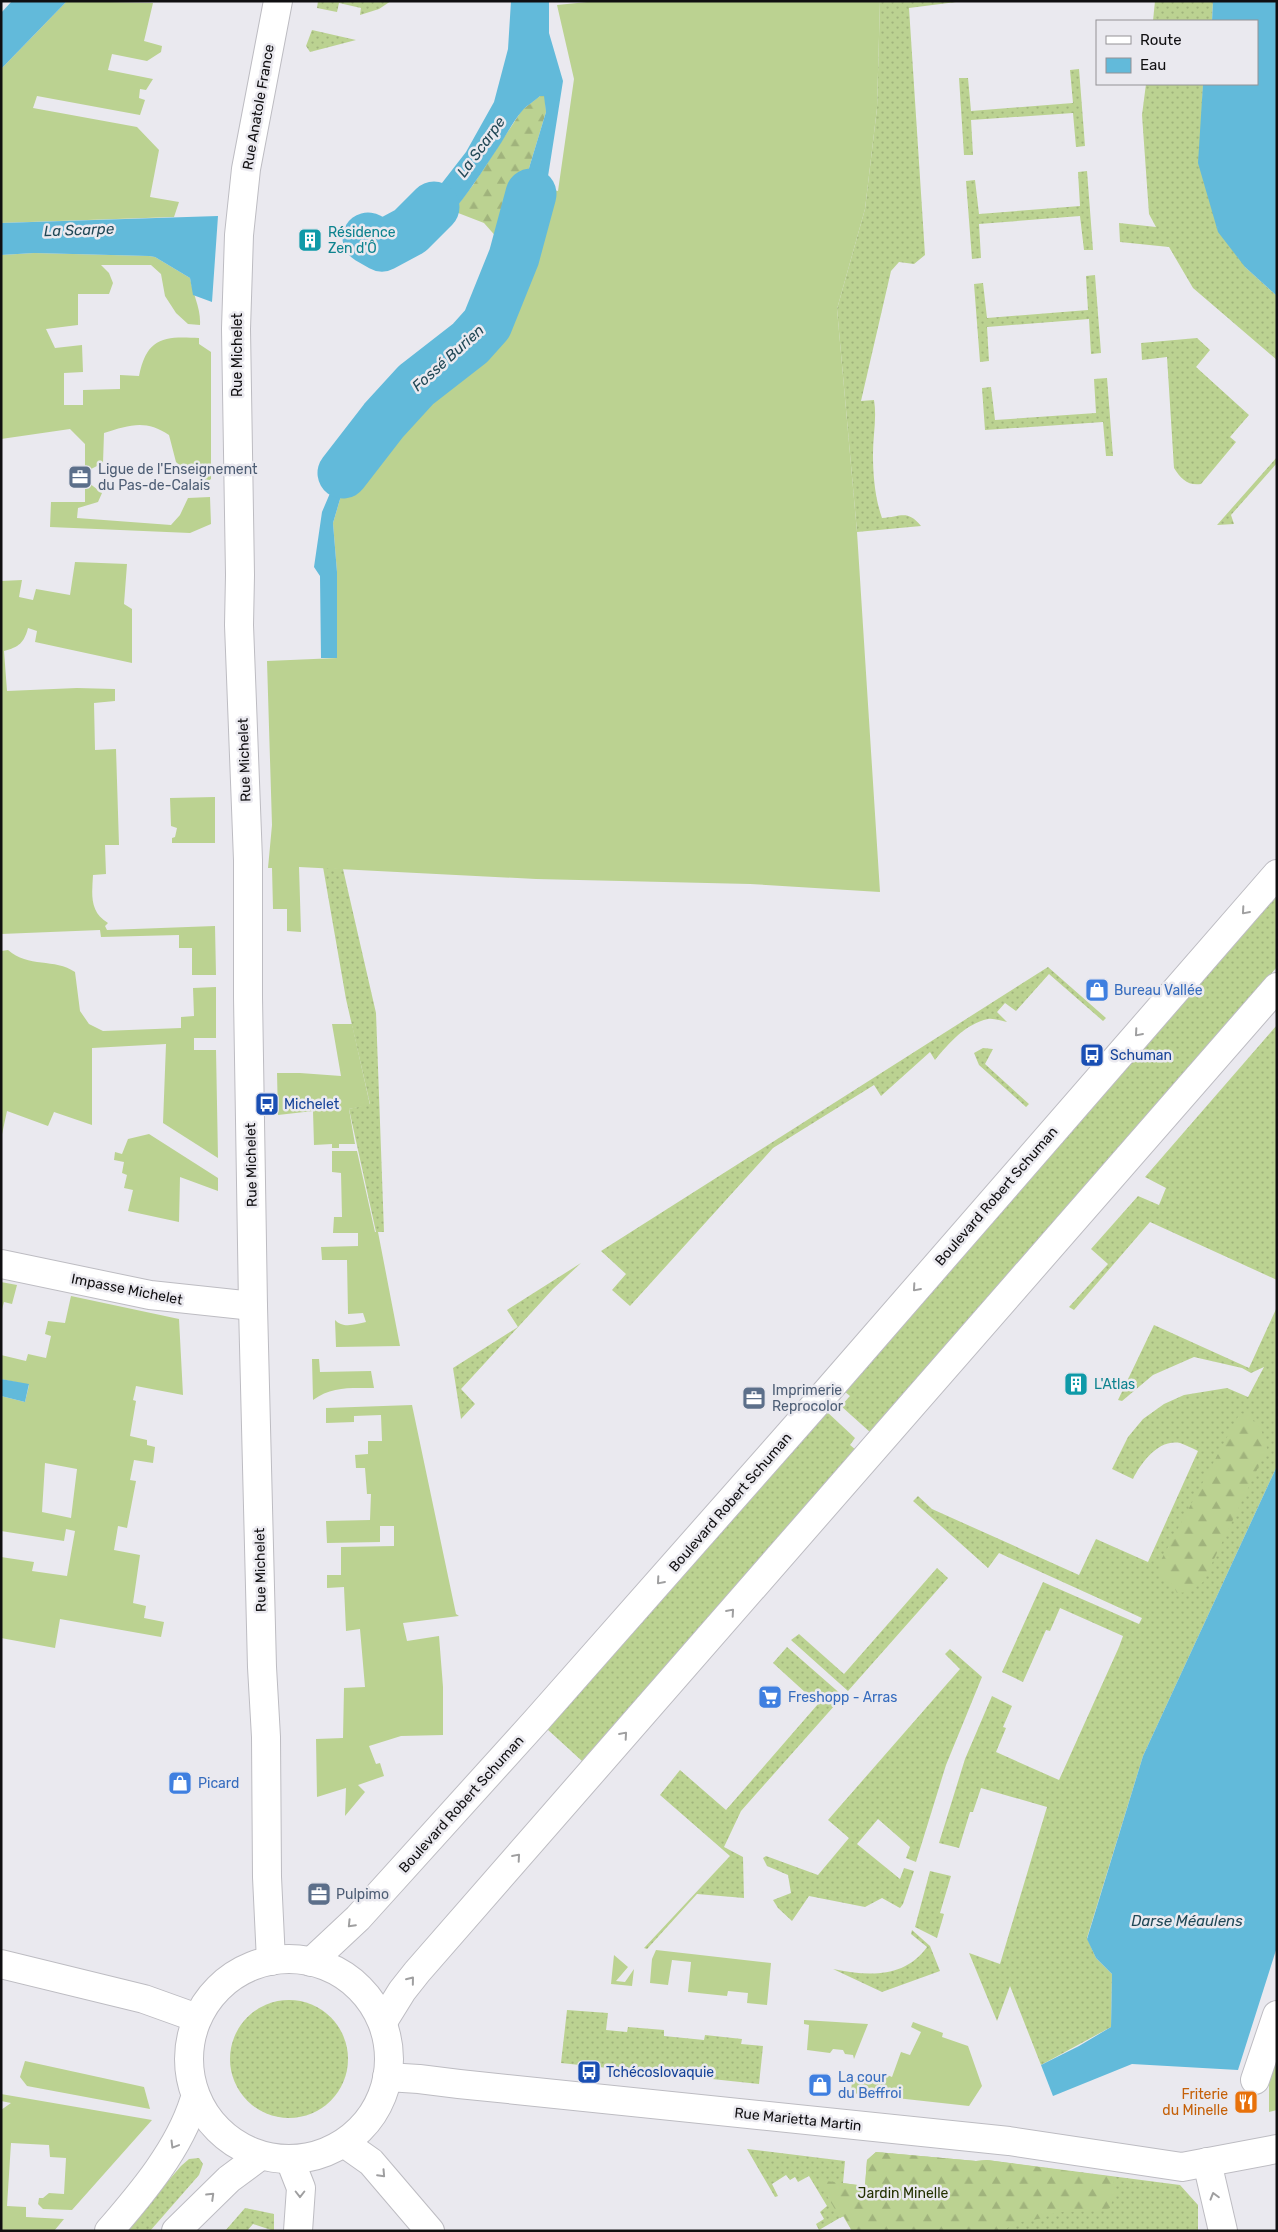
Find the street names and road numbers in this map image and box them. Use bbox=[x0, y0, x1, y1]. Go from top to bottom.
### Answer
street label: Rue Anatole France bbox=[239, 43, 278, 171]
street label: Rue Michelet bbox=[229, 312, 246, 397]
street label: Rue Michelet bbox=[235, 717, 254, 802]
street label: Rue Michelet bbox=[242, 1122, 261, 1207]
street label: Boulevard Robert Schuman bbox=[931, 1123, 1061, 1269]
street label: Impasse Michelet bbox=[70, 1270, 185, 1309]
street label: Boulevard Robert Schuman bbox=[665, 1429, 795, 1575]
street label: Rue Michelet bbox=[251, 1527, 270, 1612]
street label: Boulevard Robert Schuman bbox=[395, 1732, 527, 1876]
street label: Rue Marietta Martin bbox=[733, 2104, 862, 2135]

